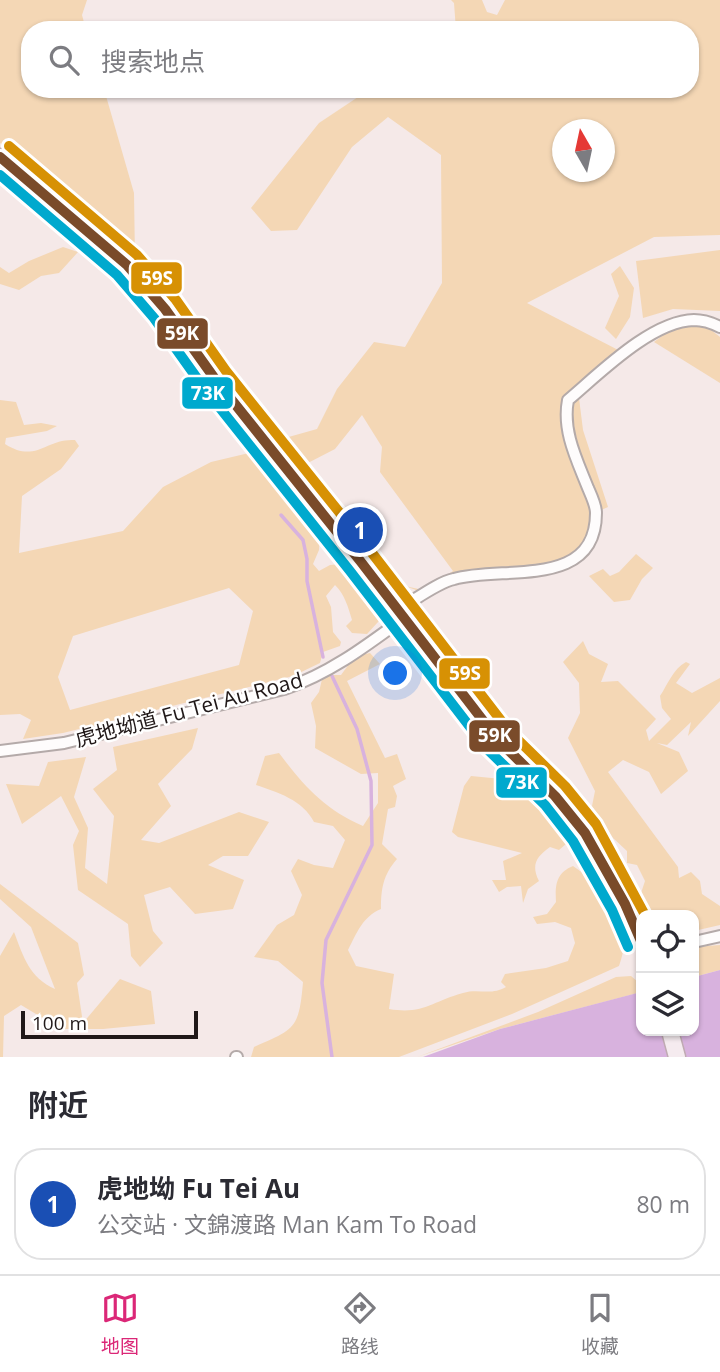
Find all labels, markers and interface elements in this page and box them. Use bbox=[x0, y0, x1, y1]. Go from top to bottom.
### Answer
search box bbox=[21, 21, 699, 98]
icon: search bbox=[45, 41, 83, 79]
text: 搜索地点 bbox=[101, 43, 205, 79]
north arrow bbox=[552, 119, 615, 182]
line badge: 59S bbox=[130, 261, 183, 295]
text: 59S bbox=[141, 265, 173, 291]
line badge: 59K bbox=[156, 317, 209, 350]
text: 59K bbox=[165, 320, 200, 346]
line badge: 73K bbox=[181, 376, 234, 410]
text: 73K bbox=[191, 380, 226, 406]
pin: 1 bbox=[337, 504, 383, 556]
your location bbox=[378, 656, 412, 690]
line badge: 59S bbox=[438, 657, 491, 690]
text: 59S bbox=[449, 660, 481, 686]
street label: 虎地坳道 Fu Tei Au Road bbox=[72, 665, 306, 753]
line badge: 59K bbox=[468, 719, 521, 753]
text: 59K bbox=[478, 722, 513, 748]
line badge: 73K bbox=[495, 766, 548, 799]
text: 73K bbox=[505, 769, 540, 795]
map controls bbox=[636, 910, 699, 1036]
button: locate bbox=[636, 910, 699, 973]
button: layers bbox=[636, 973, 699, 1036]
scale bar bbox=[21, 1008, 198, 1040]
text: 100 m bbox=[32, 1010, 87, 1036]
text: 附近 bbox=[28, 1084, 88, 1125]
text: 虎地坳 Fu Tei Au bbox=[97, 1170, 300, 1206]
text: 1 bbox=[46, 1188, 60, 1220]
text: 80 m bbox=[636, 1188, 690, 1220]
text: 公交站 · 文錦渡路 Man Kam To Road bbox=[97, 1208, 477, 1240]
tab: 地图 bbox=[101, 1289, 139, 1359]
tab: 路线 bbox=[341, 1289, 379, 1359]
tab: 收藏 bbox=[581, 1289, 619, 1359]

